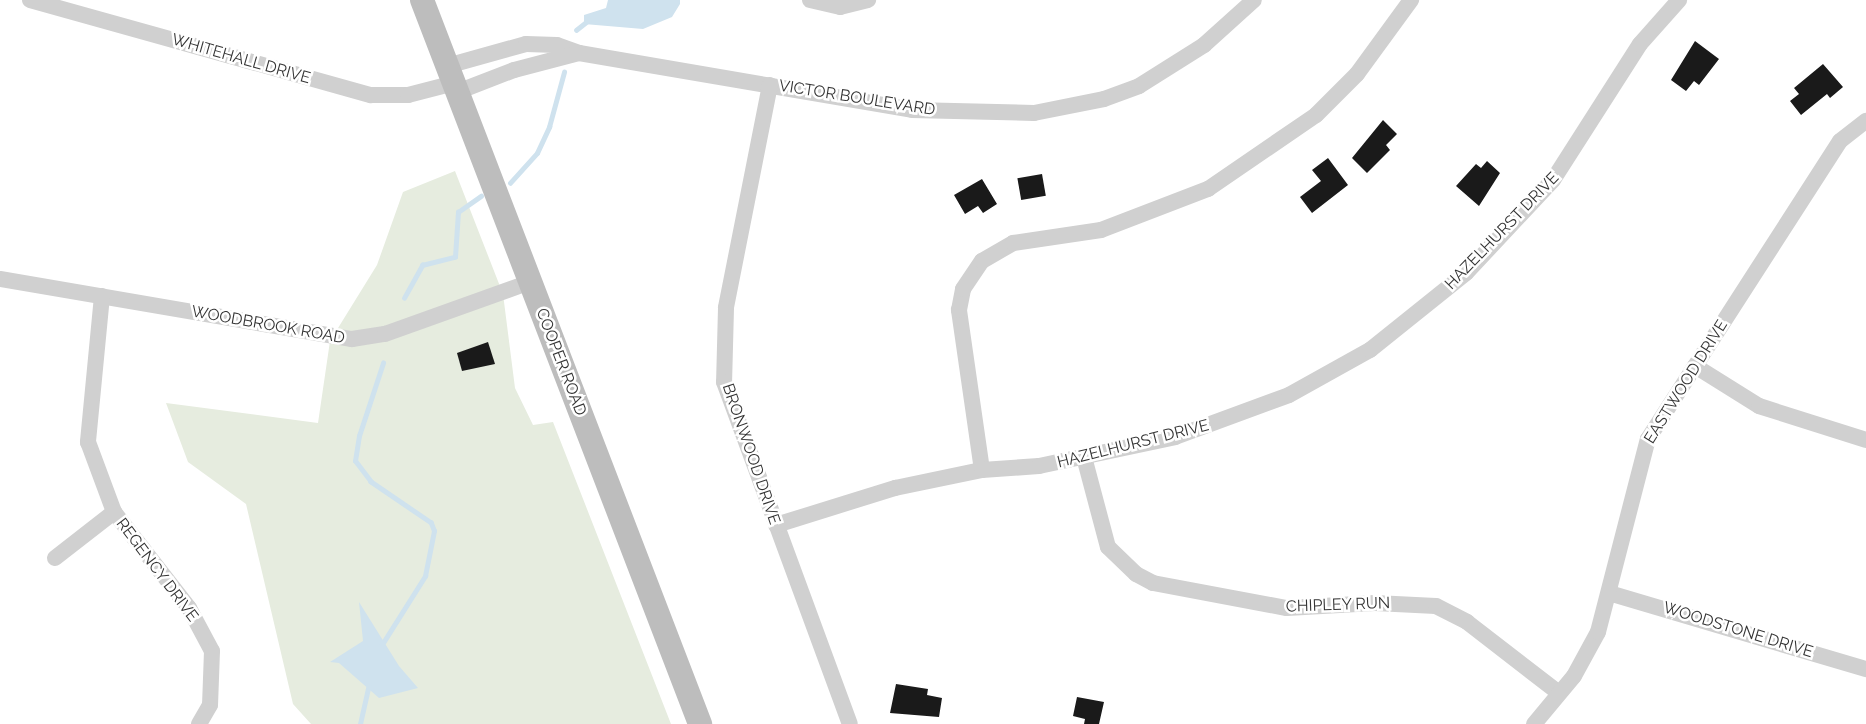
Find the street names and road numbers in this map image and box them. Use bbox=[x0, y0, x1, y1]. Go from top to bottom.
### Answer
street label: WHITEHALL DRIVE bbox=[169, 30, 313, 88]
street label: VICTOR BOULEVARD bbox=[777, 76, 937, 120]
street label: HAZELHURST DRIVE bbox=[1441, 168, 1563, 294]
street label: WOODBROOK ROAD bbox=[190, 302, 346, 348]
street label: COOPER ROAD bbox=[532, 306, 590, 418]
street label: EASTWOOD DRIVE bbox=[1640, 317, 1732, 447]
street label: BRONWOOD DRIVE bbox=[718, 381, 784, 527]
street label: HAZELHURST DRIVE bbox=[1055, 416, 1211, 472]
street label: REGENCY DRIVE bbox=[112, 514, 202, 626]
street label: CHIPLEY RUN bbox=[1285, 594, 1391, 616]
street label: WOODSTONE DRIVE bbox=[1661, 598, 1815, 662]

